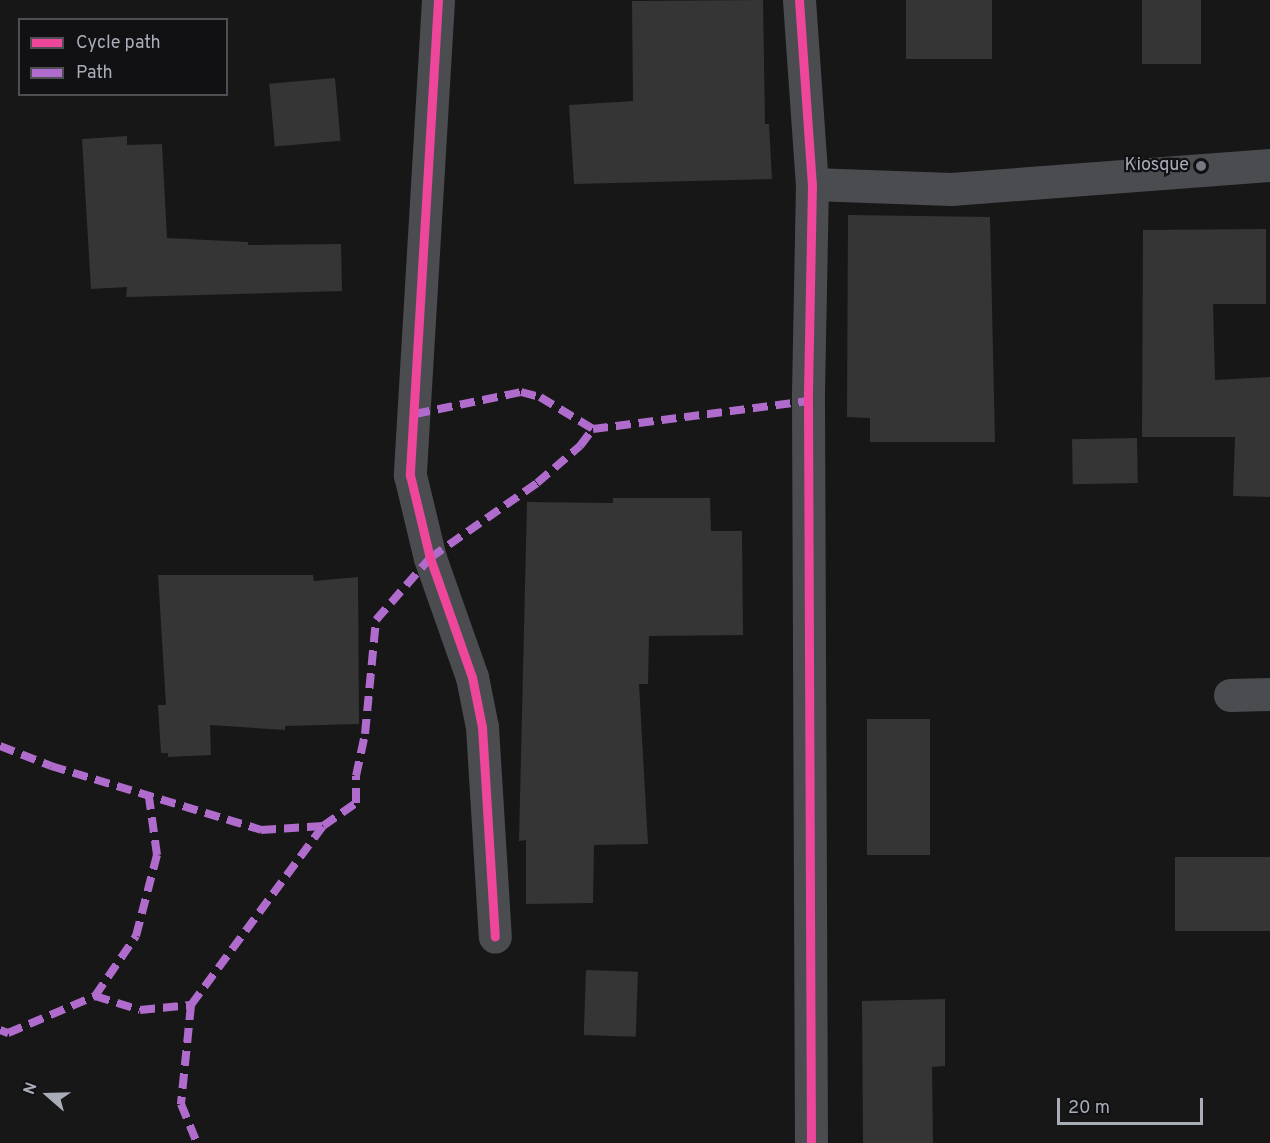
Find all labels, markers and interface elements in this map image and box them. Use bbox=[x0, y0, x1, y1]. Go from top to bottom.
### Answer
legend bbox=[18, 18, 228, 96]
text: Cycle path bbox=[76, 32, 161, 55]
text: Path bbox=[76, 62, 113, 85]
place label: Kiosque bbox=[1125, 155, 1189, 177]
marker: Kiosque bbox=[1194, 159, 1208, 173]
north arrow bbox=[18, 1065, 78, 1125]
text: N bbox=[20, 1080, 42, 1098]
scale bar bbox=[1060, 1086, 1206, 1124]
text: 20 m bbox=[1068, 1097, 1110, 1120]

